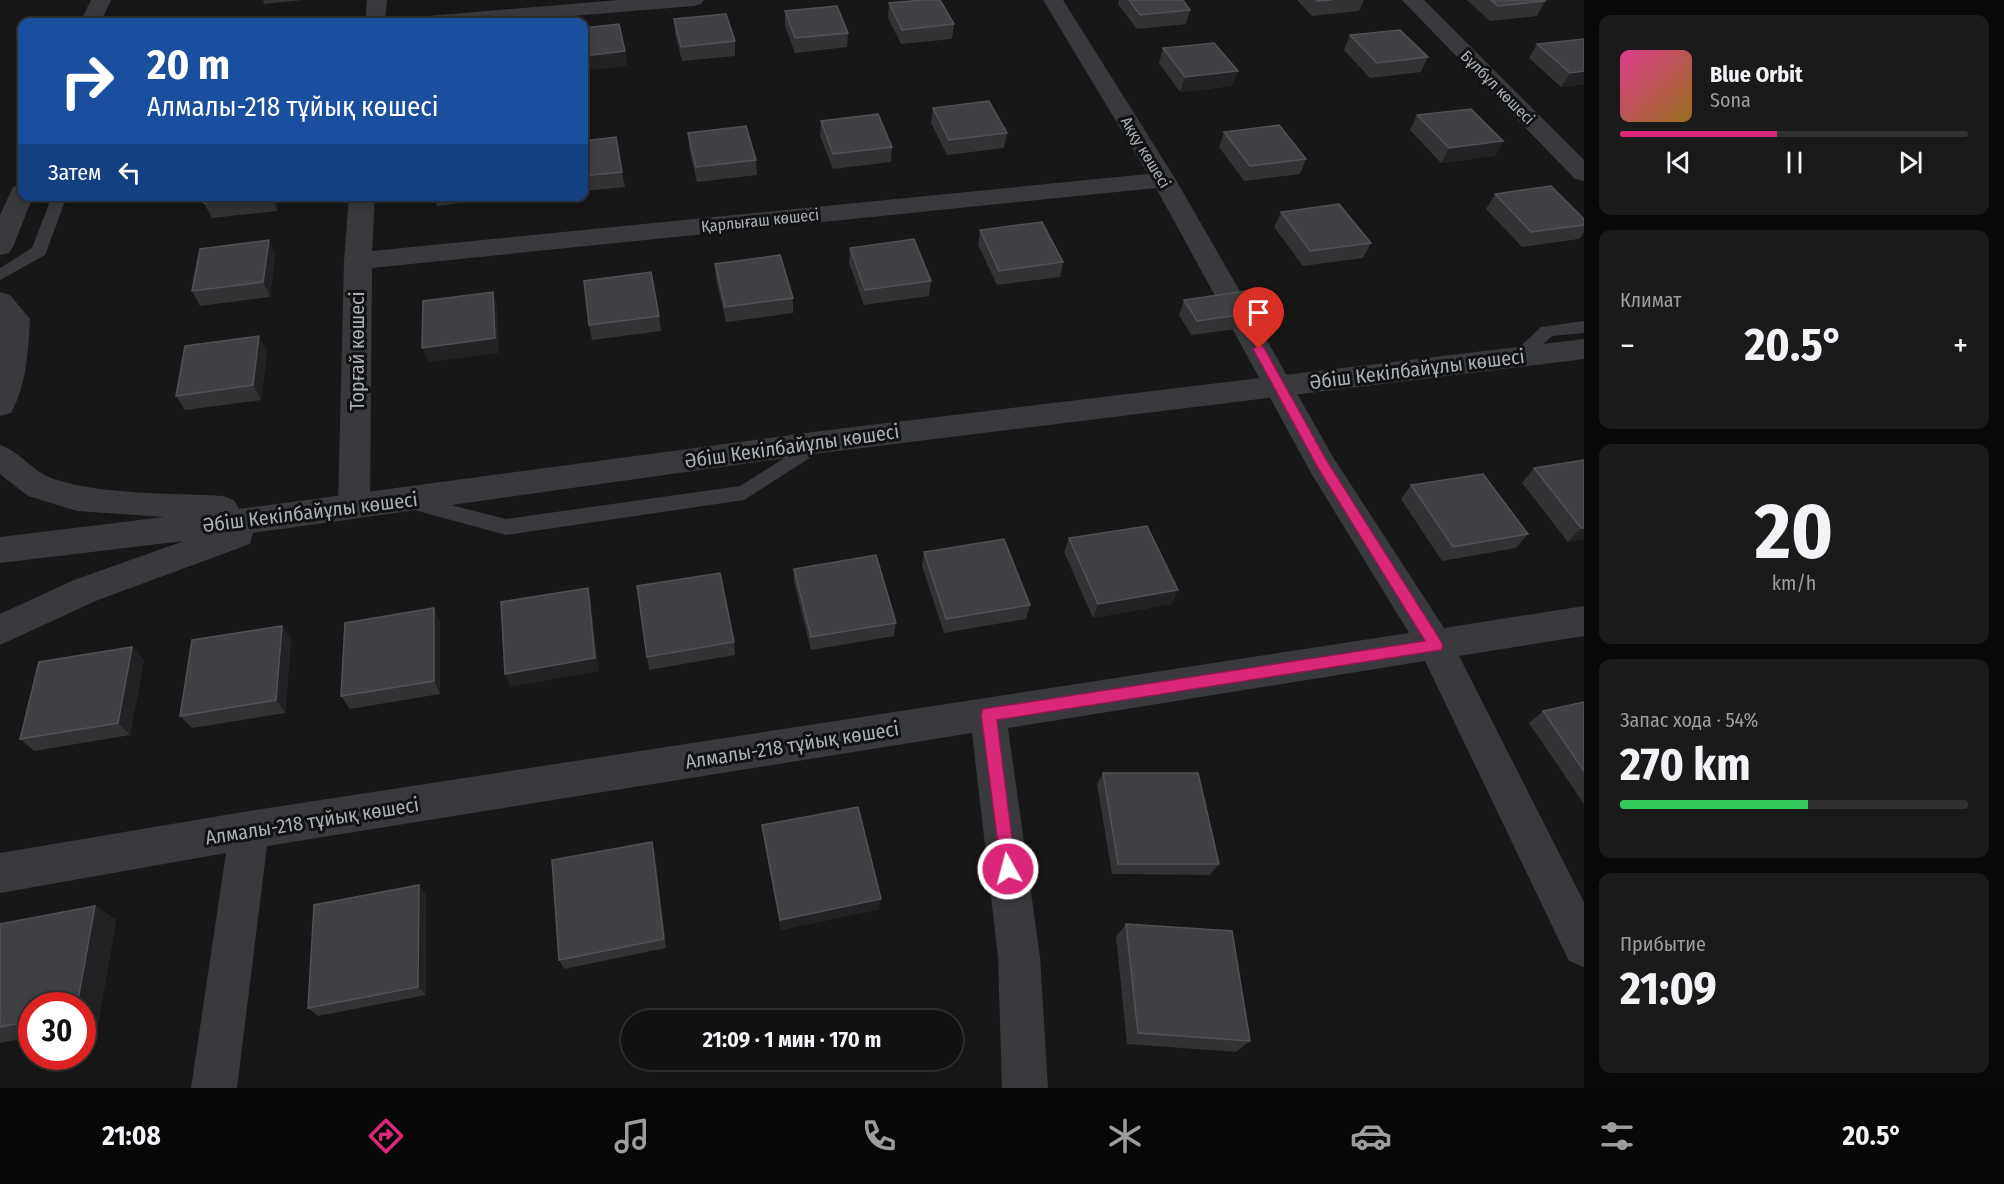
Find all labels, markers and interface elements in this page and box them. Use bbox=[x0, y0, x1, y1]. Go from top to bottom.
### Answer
text: 20 m bbox=[147, 40, 230, 90]
icon: right bbox=[48, 42, 126, 120]
street label: Бұлбұл көшесі bbox=[1457, 46, 1539, 128]
text: Blue Orbit bbox=[1710, 61, 1803, 88]
text: Sona bbox=[1710, 88, 1751, 112]
text: Алмалы-218 тұйық көшесі bbox=[147, 91, 439, 123]
street label: Аққу көшесі bbox=[1117, 113, 1174, 192]
icon: previous bbox=[1662, 146, 1695, 179]
icon: pause bbox=[1778, 146, 1811, 179]
icon: next bbox=[1894, 146, 1927, 179]
icon: left bbox=[113, 156, 146, 189]
text: Затем bbox=[48, 159, 101, 186]
street label: Қарлығаш көшесі bbox=[700, 205, 820, 236]
pin bbox=[1233, 287, 1284, 349]
text: Климат bbox=[1620, 288, 1681, 312]
street label: Торғай көшесі bbox=[345, 291, 369, 411]
icon: arrive bbox=[1242, 296, 1275, 329]
text: 20.5° bbox=[1744, 318, 1843, 372]
text: − bbox=[1620, 326, 1635, 366]
text: + bbox=[1953, 326, 1968, 366]
street label: Әбіш Кекілбайұлы көшесі bbox=[1308, 344, 1526, 394]
street label: Әбіш Кекілбайұлы көшесі bbox=[683, 419, 901, 473]
text: 20 bbox=[1755, 485, 1833, 579]
street label: Әбіш Кекілбайұлы көшесі bbox=[201, 487, 419, 537]
text: km/h bbox=[1772, 571, 1816, 595]
text: Запас хода · 54% bbox=[1620, 708, 1758, 732]
street label: Алмалы-218 тұйық көшесі bbox=[683, 716, 901, 774]
text: 270 km bbox=[1620, 738, 1751, 792]
street label: Алмалы-218 тұйық көшесі bbox=[203, 792, 421, 850]
position arrow bbox=[976, 837, 1040, 901]
text: Прибытие bbox=[1620, 932, 1706, 956]
text: 21:09 bbox=[1620, 962, 1717, 1016]
speed limit sign: 30 bbox=[18, 992, 96, 1070]
text: 21:09 · 1 мин · 170 m bbox=[703, 1026, 881, 1053]
icon: directions bbox=[365, 1115, 407, 1157]
icon: music bbox=[611, 1115, 653, 1157]
icon: phone bbox=[858, 1115, 900, 1157]
icon: climate bbox=[1104, 1115, 1146, 1157]
icon: car bbox=[1350, 1115, 1392, 1157]
icon: filters bbox=[1596, 1115, 1638, 1157]
text: 21:08 bbox=[102, 1120, 161, 1152]
text: 20.5° bbox=[1843, 1120, 1902, 1152]

